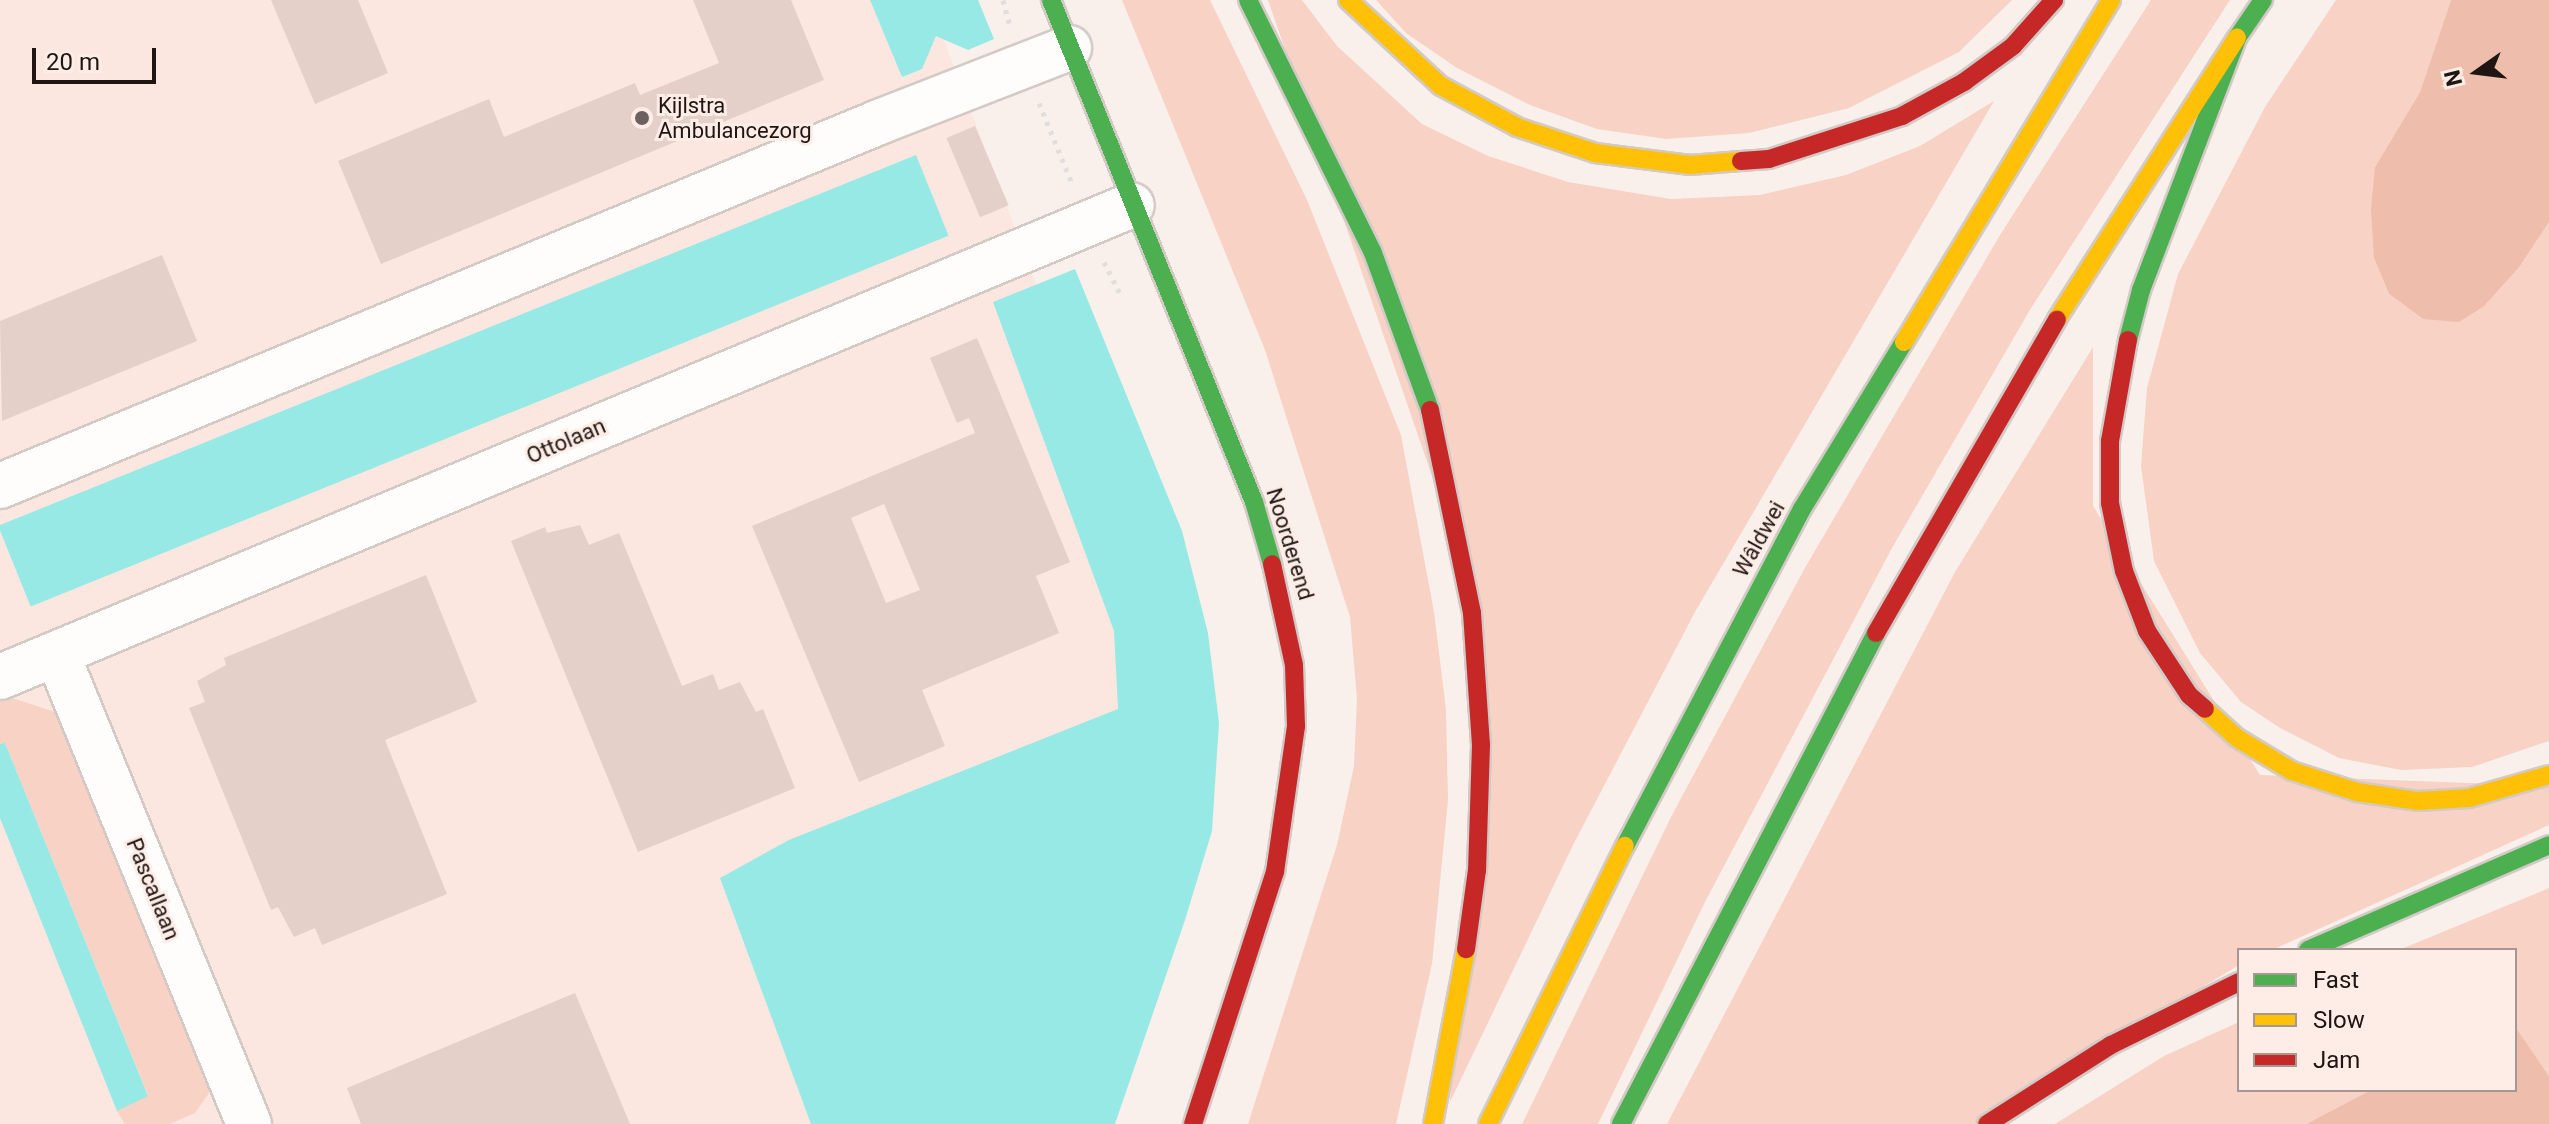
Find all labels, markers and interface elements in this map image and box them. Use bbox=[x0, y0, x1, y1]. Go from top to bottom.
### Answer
scale bar bbox=[36, 32, 160, 82]
north arrow bbox=[2437, 32, 2517, 112]
text: 20 m bbox=[46, 48, 100, 76]
text: N bbox=[2439, 67, 2467, 88]
place label: Kijlstra Ambulancezorg bbox=[658, 92, 812, 144]
marker: Kijlstra Ambulancezorg bbox=[633, 109, 651, 127]
street label: Ottolaan bbox=[523, 413, 609, 469]
street label: Noorderend bbox=[1260, 485, 1320, 603]
street label: Wâldwei bbox=[1727, 497, 1791, 581]
street label: Pascallaan bbox=[121, 834, 185, 944]
legend bbox=[2237, 948, 2517, 1092]
text: Fast bbox=[2313, 966, 2359, 994]
text: Slow bbox=[2313, 1006, 2365, 1034]
text: Jam bbox=[2313, 1046, 2360, 1074]

